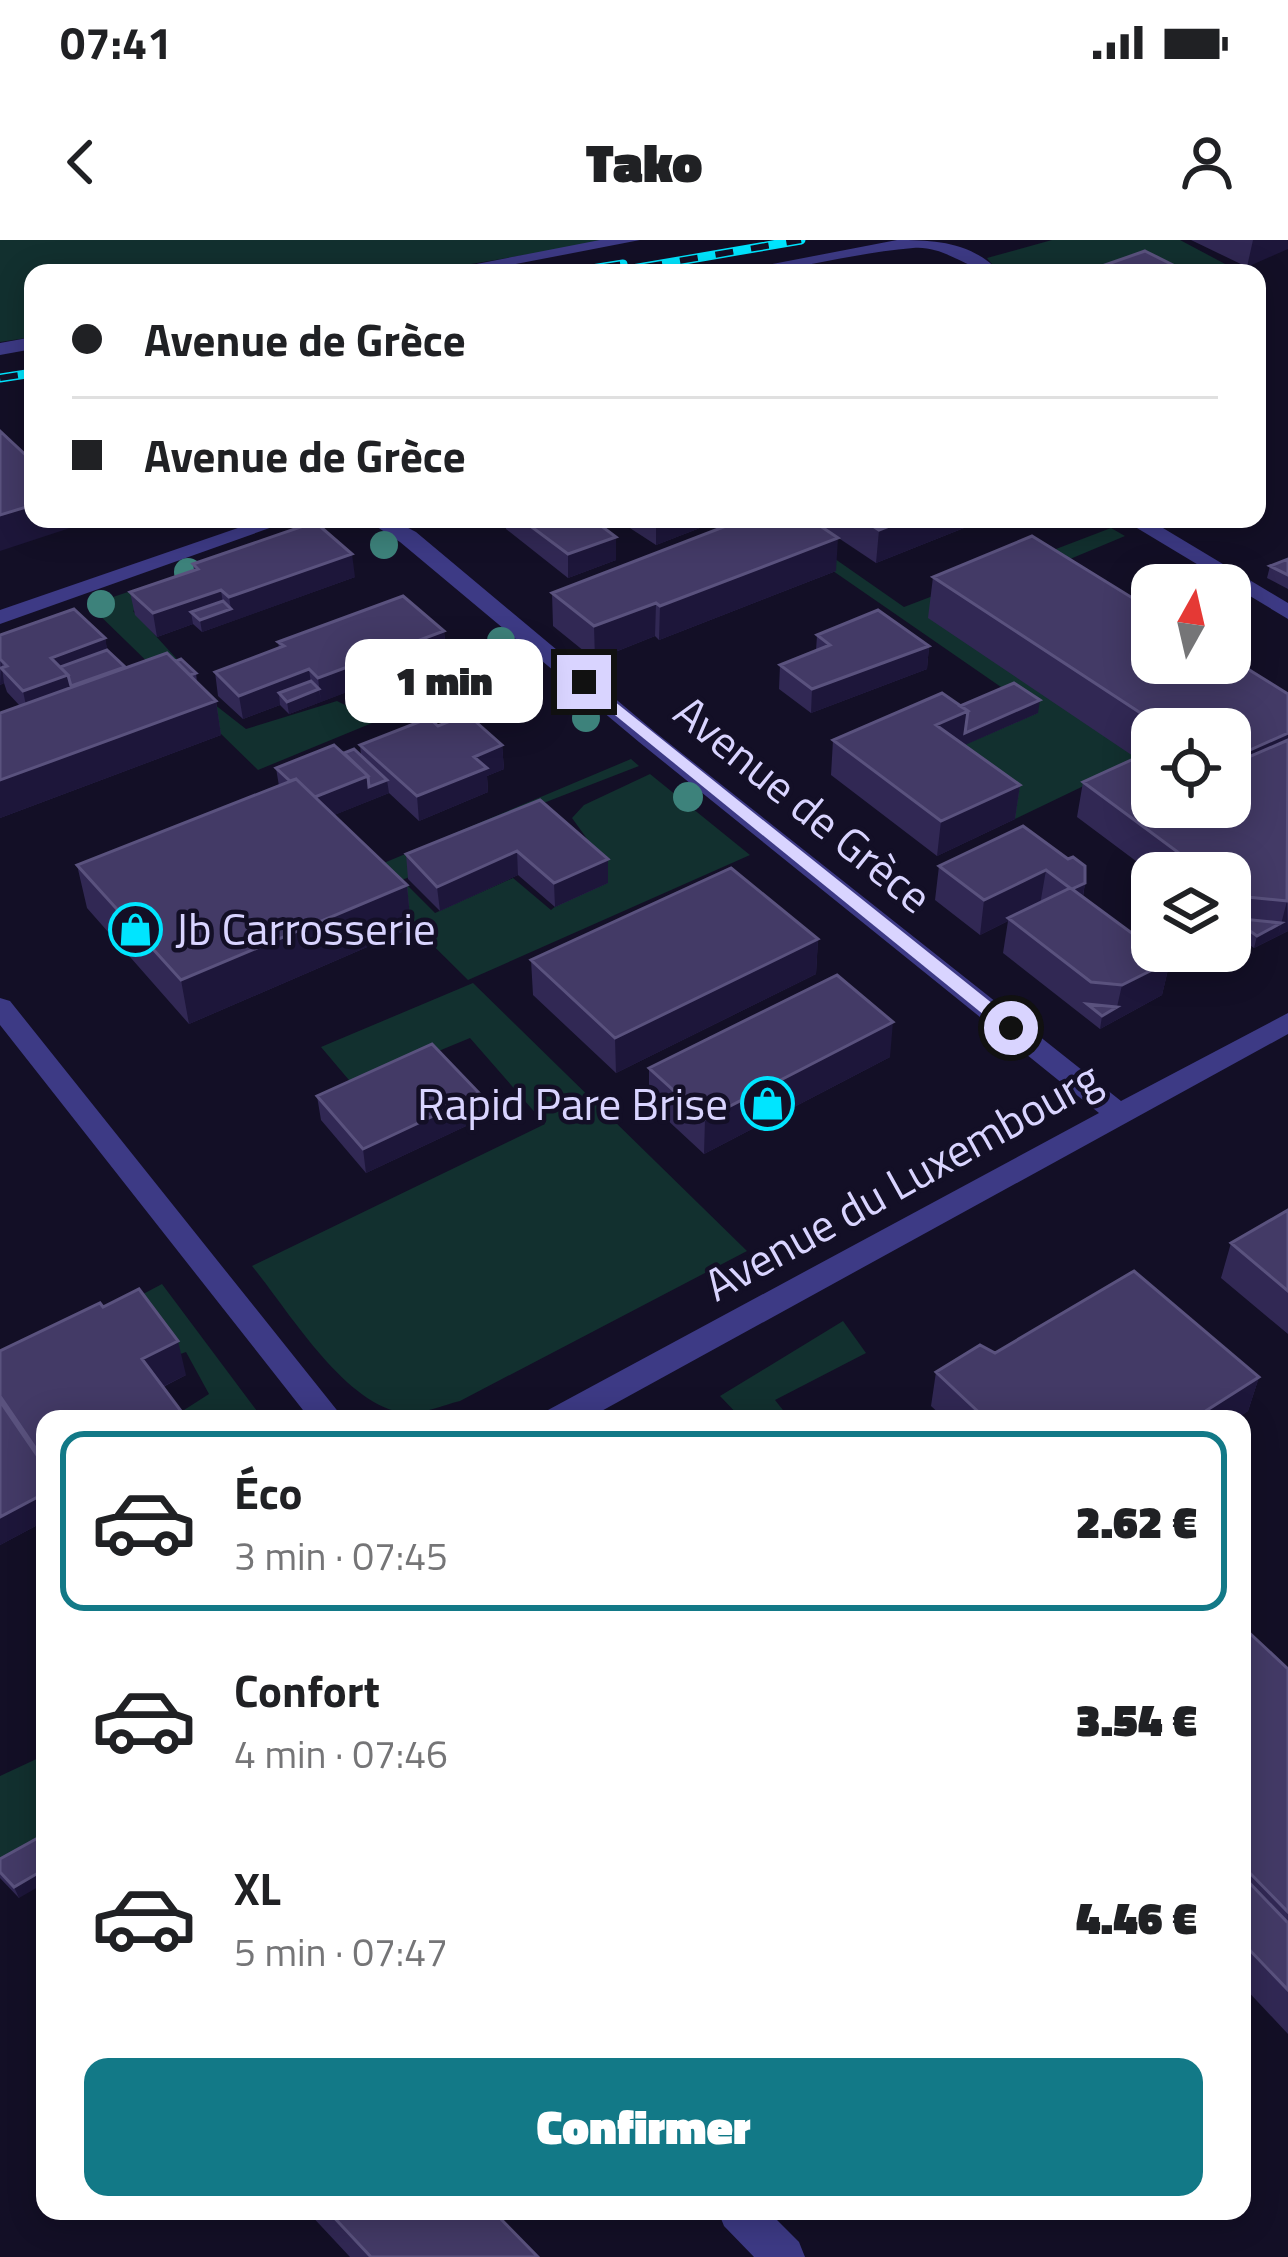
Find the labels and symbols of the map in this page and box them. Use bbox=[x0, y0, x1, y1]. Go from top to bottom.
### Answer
north arrow bbox=[1131, 564, 1251, 684]
callout: 1 min bbox=[344, 640, 542, 724]
route end bbox=[557, 655, 611, 709]
street label: Avenue de Grèce bbox=[660, 678, 947, 929]
place label: Jb Carrosserie bbox=[175, 894, 436, 962]
shop icon: Jb Carrosserie bbox=[108, 901, 164, 957]
route start bbox=[984, 1001, 1038, 1055]
street label: Avenue du Luxembourg bbox=[691, 1043, 1112, 1317]
place label: Rapid Pare Brise bbox=[417, 1069, 728, 1137]
shop icon: Rapid Pare Brise bbox=[739, 1076, 795, 1132]

